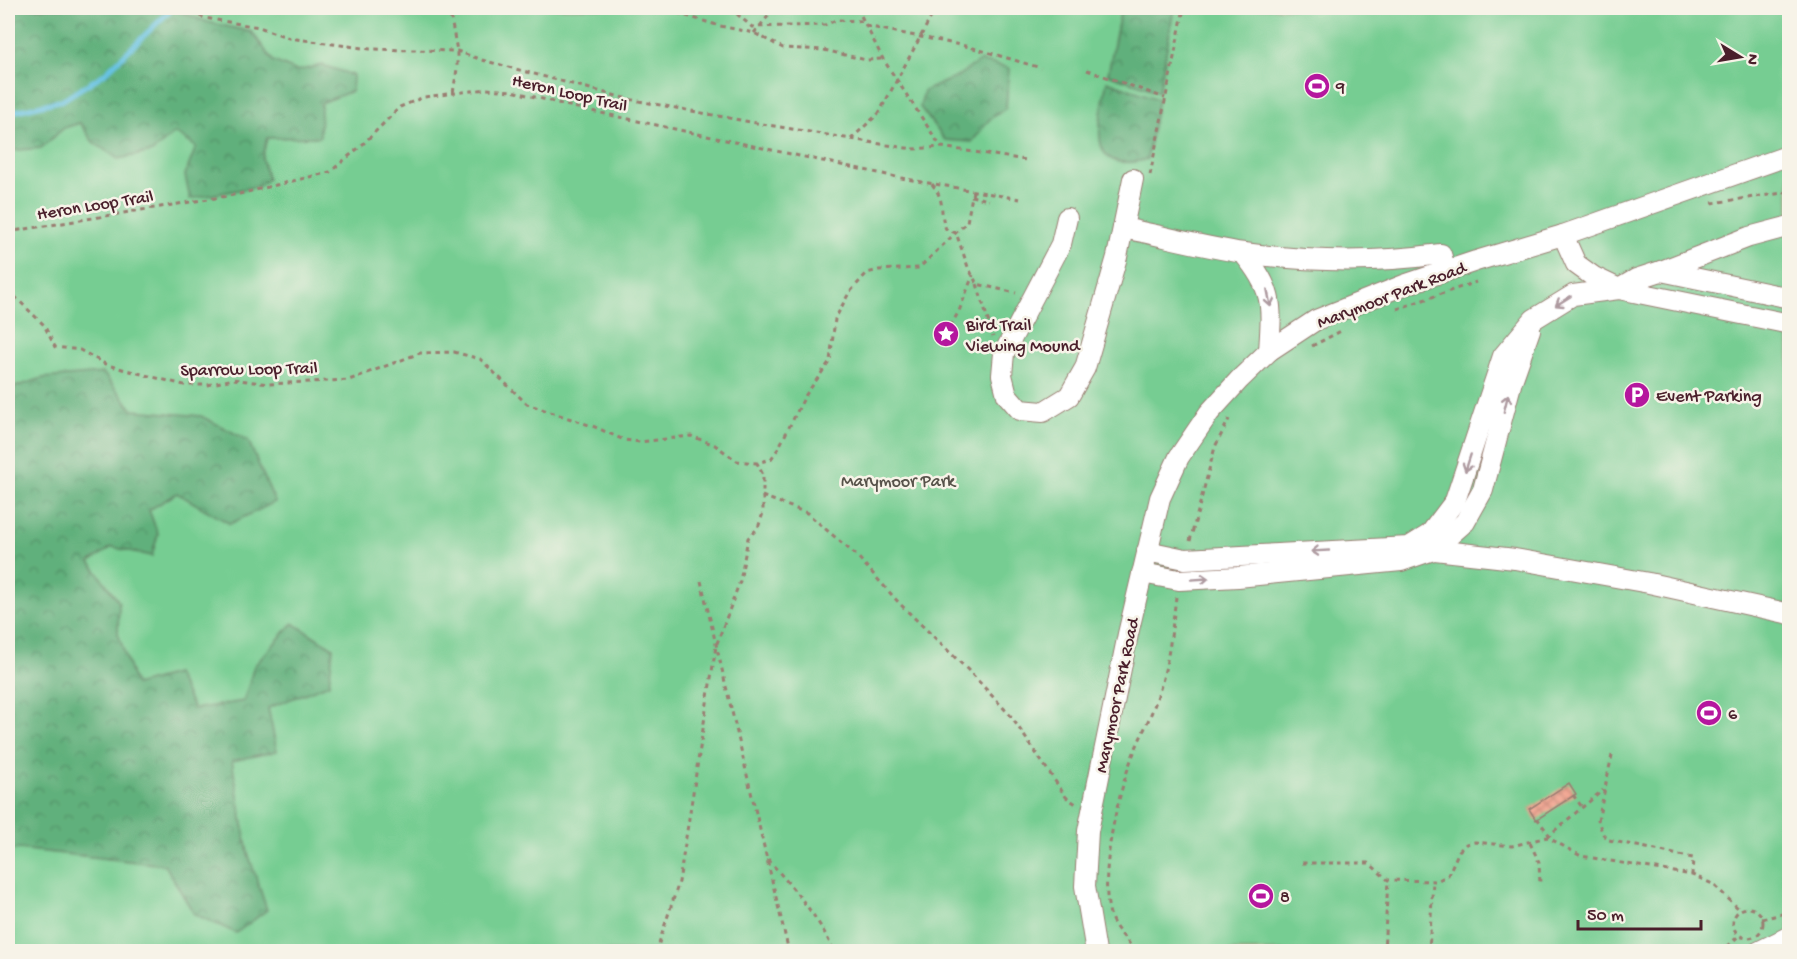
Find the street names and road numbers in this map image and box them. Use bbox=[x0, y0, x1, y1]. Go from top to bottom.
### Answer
street label: Heron Loop Trail bbox=[510, 71, 629, 118]
street label: Heron Loop Trail bbox=[36, 187, 155, 226]
street label: Marymoor Park Road bbox=[1315, 258, 1471, 334]
street label: Sparrow Loop Trail bbox=[180, 359, 318, 382]
street label: Marymoor Park Road bbox=[1092, 615, 1145, 775]

